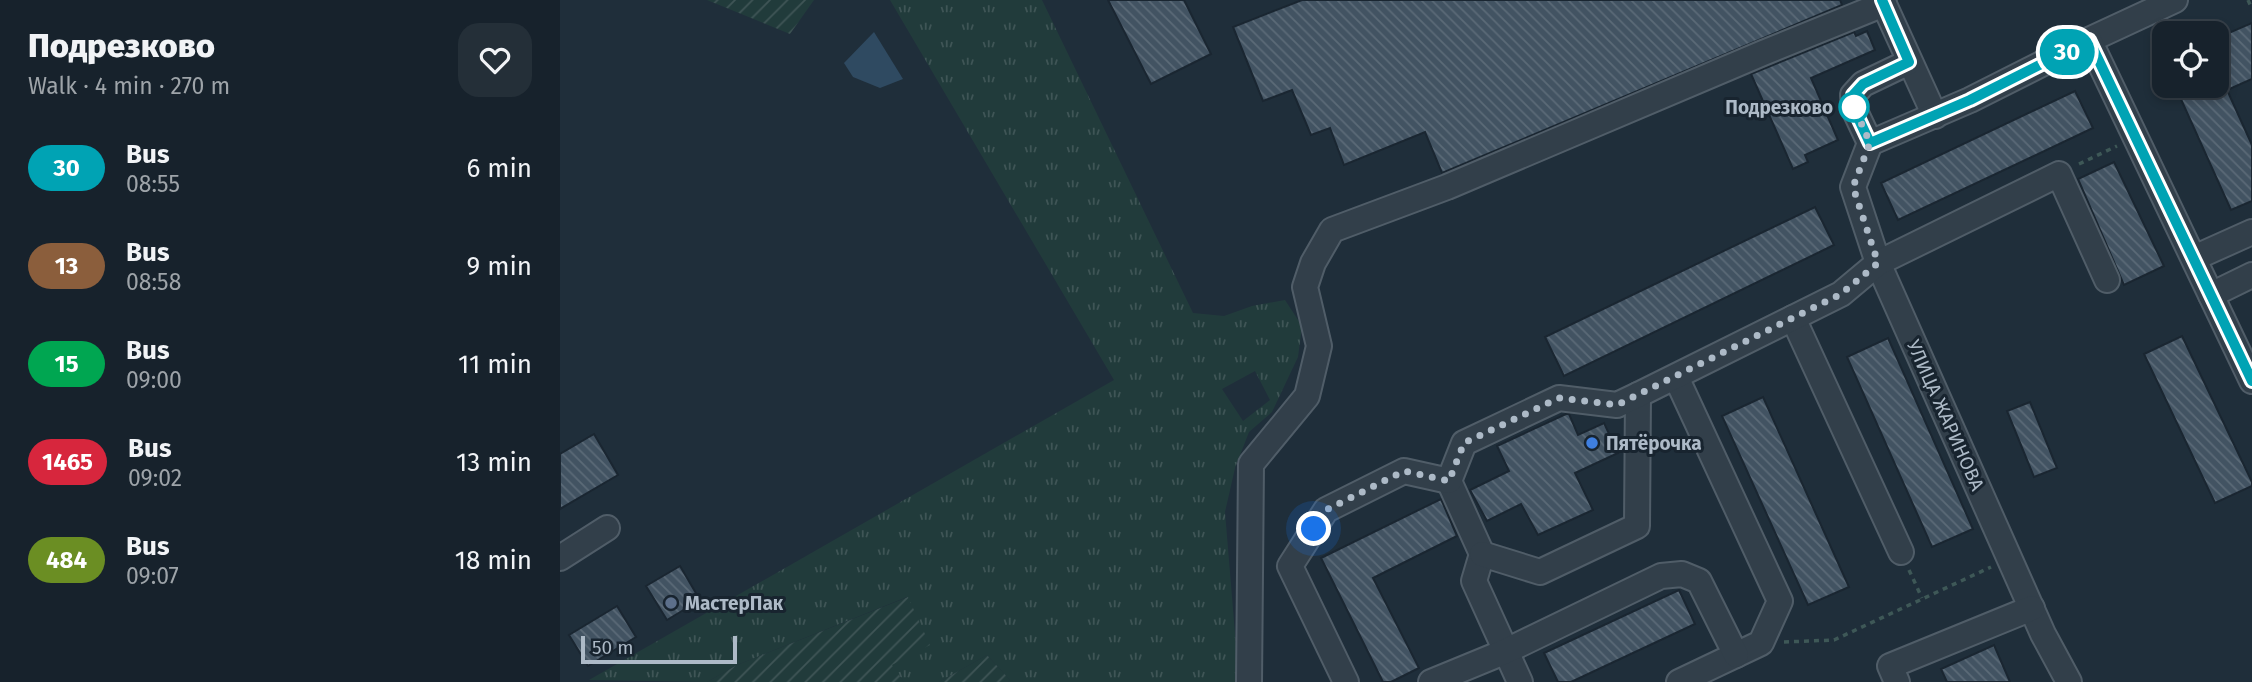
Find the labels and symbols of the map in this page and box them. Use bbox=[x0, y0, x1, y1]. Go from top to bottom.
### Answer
line badge: 30 bbox=[2036, 29, 2098, 75]
marker: Подрезково bbox=[1839, 92, 1869, 122]
place label: Подрезково bbox=[1725, 96, 1833, 119]
street label: УЛИЦА ЖАРИНОВА bbox=[1902, 336, 1989, 494]
place label: Пятёрочка bbox=[1606, 432, 1702, 455]
marker: Пятёрочка bbox=[1584, 435, 1600, 451]
your location bbox=[1296, 511, 1331, 546]
place label: МастерПак bbox=[685, 592, 784, 615]
marker: МастерПак bbox=[663, 595, 679, 611]
scale bar bbox=[581, 633, 737, 665]

